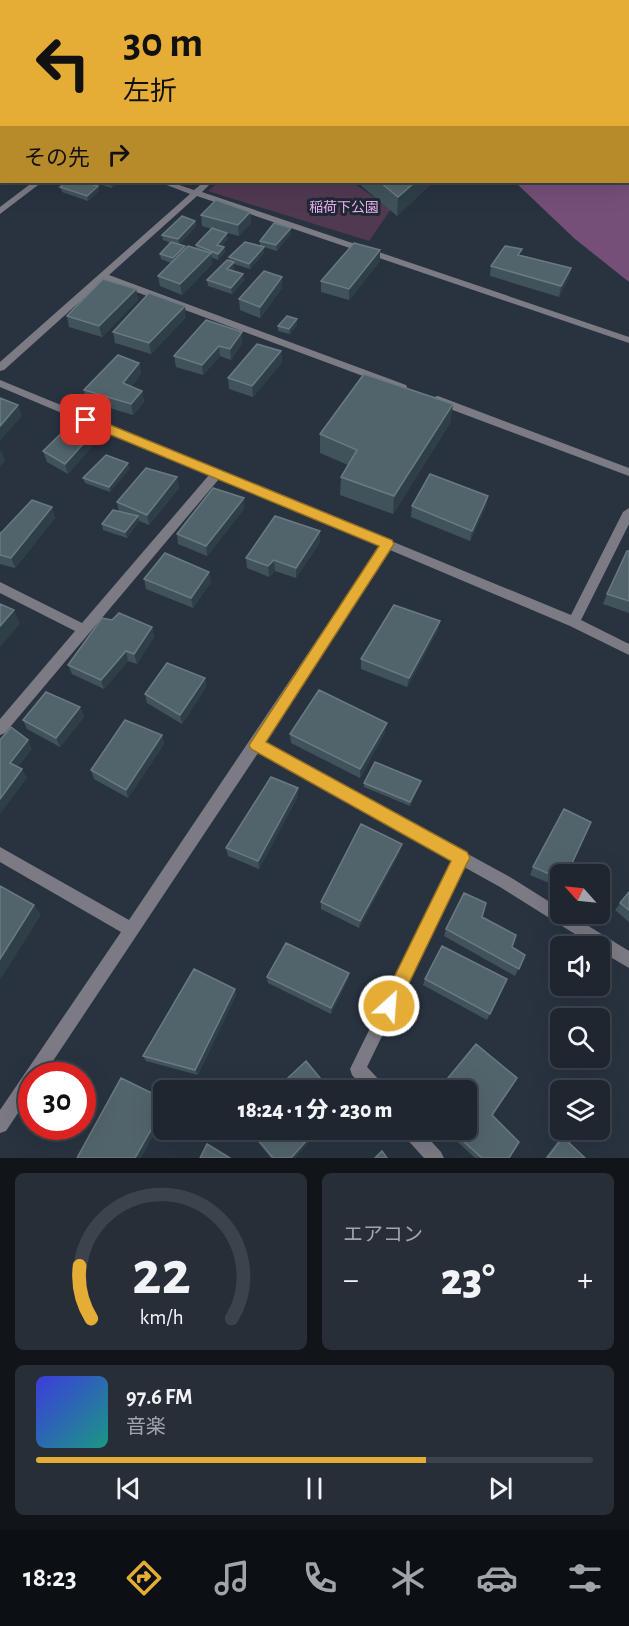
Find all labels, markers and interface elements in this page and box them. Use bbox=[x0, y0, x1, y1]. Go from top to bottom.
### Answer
text: 30 m bbox=[123, 22, 203, 64]
icon: left bbox=[24, 24, 102, 102]
text: 左折 bbox=[123, 78, 177, 105]
icon: right bbox=[102, 138, 135, 171]
text: その先 bbox=[24, 147, 90, 169]
park label: 稲荷下公園 bbox=[309, 200, 379, 215]
pin bbox=[60, 394, 111, 445]
icon: arrive bbox=[69, 403, 102, 436]
north arrow bbox=[550, 864, 610, 924]
map controls bbox=[550, 864, 610, 1140]
button: sound bbox=[550, 936, 610, 996]
position arrow bbox=[357, 974, 421, 1038]
button: search bbox=[550, 1008, 610, 1068]
speed limit sign: 30 bbox=[18, 1062, 96, 1140]
button: layers bbox=[550, 1080, 610, 1140]
text: 18:24 · 1 分 · 230 m bbox=[238, 1099, 392, 1121]
text: エアコン bbox=[343, 1225, 423, 1245]
text: 22 bbox=[132, 1243, 190, 1305]
text: 23° bbox=[441, 1258, 495, 1303]
text: − bbox=[343, 1264, 359, 1297]
text: + bbox=[577, 1264, 593, 1297]
text: km/h bbox=[139, 1307, 183, 1328]
text: 97.6 FM bbox=[126, 1386, 192, 1408]
text: 音楽 bbox=[126, 1417, 166, 1437]
icon: previous bbox=[112, 1472, 145, 1505]
icon: pause bbox=[298, 1472, 331, 1505]
icon: next bbox=[484, 1472, 517, 1505]
icon: directions bbox=[123, 1557, 165, 1599]
icon: music bbox=[211, 1557, 253, 1599]
icon: phone bbox=[299, 1557, 341, 1599]
icon: climate bbox=[387, 1557, 429, 1599]
icon: car bbox=[476, 1557, 518, 1599]
icon: filters bbox=[564, 1557, 606, 1599]
text: 18:23 bbox=[23, 1564, 77, 1591]

